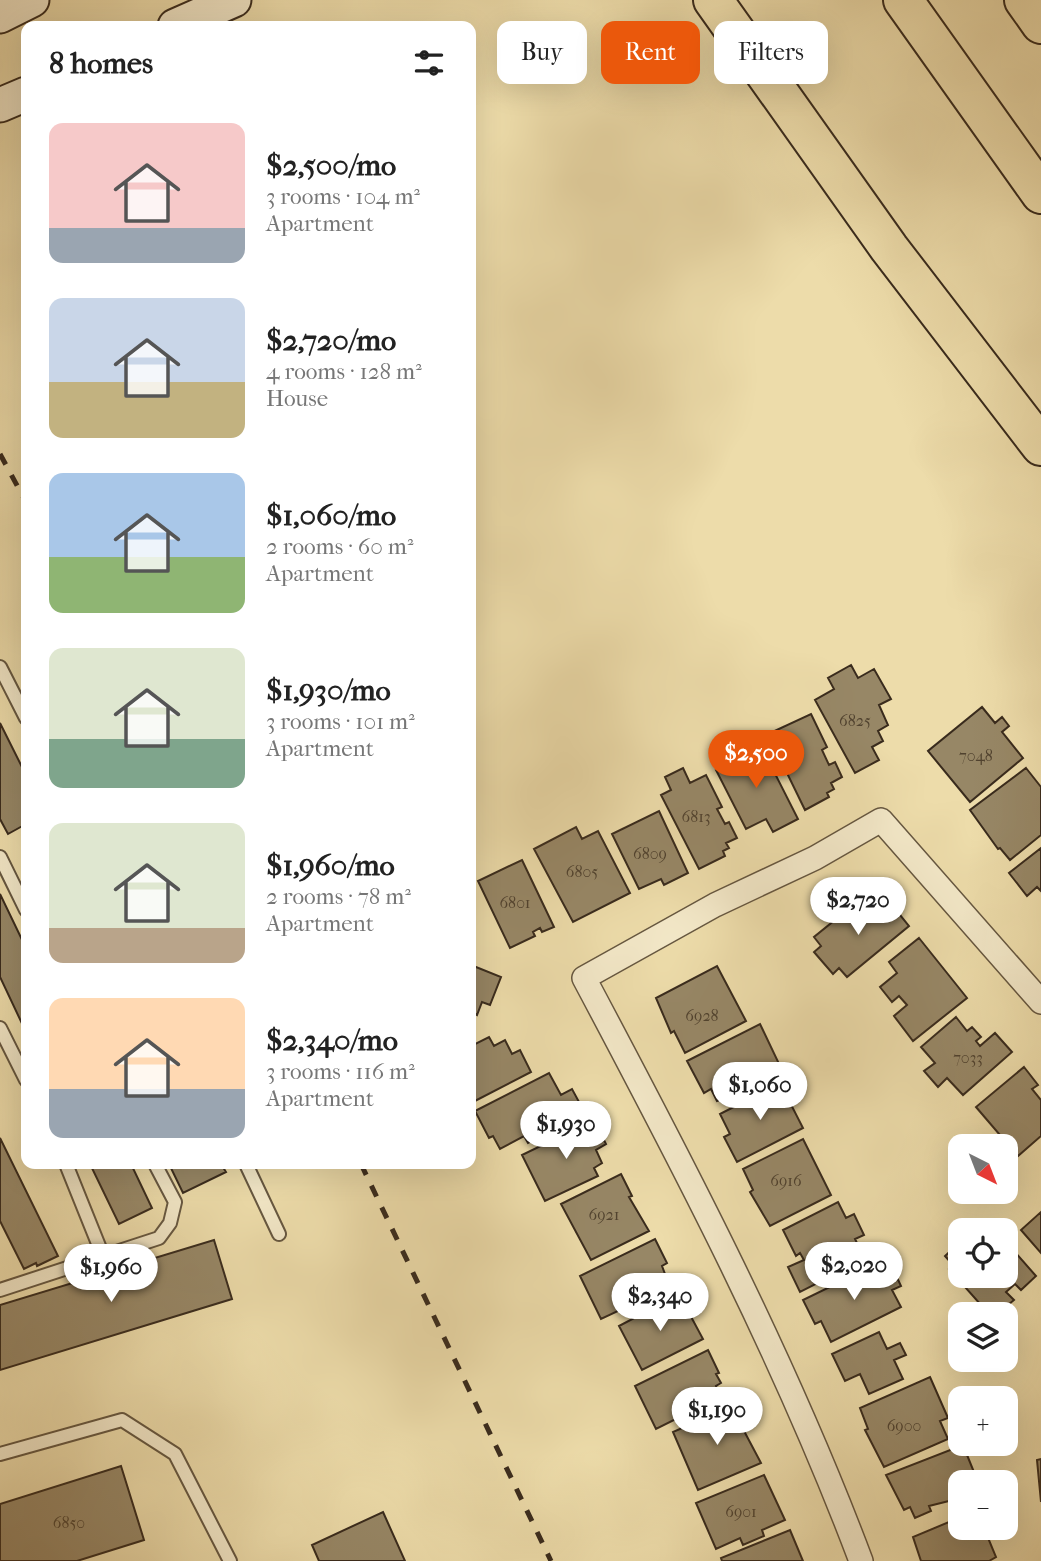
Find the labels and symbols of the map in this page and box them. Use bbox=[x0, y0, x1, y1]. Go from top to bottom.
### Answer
house number: 6825 bbox=[839, 711, 871, 730]
pin: $2,500 bbox=[699, 730, 813, 790]
house number: 7048 bbox=[959, 746, 993, 765]
house number: 6813 bbox=[682, 807, 710, 826]
house number: 6809 bbox=[633, 844, 667, 863]
house number: 6805 bbox=[566, 862, 598, 881]
pin: $2,720 bbox=[801, 878, 915, 937]
house number: 6801 bbox=[499, 893, 531, 912]
house number: 6928 bbox=[685, 1006, 719, 1025]
house number: 7033 bbox=[953, 1048, 983, 1067]
pin: $1,060 bbox=[703, 1062, 817, 1122]
pin: $1,930 bbox=[509, 1102, 623, 1161]
north arrow bbox=[948, 1134, 1018, 1204]
house number: 6916 bbox=[770, 1171, 802, 1190]
house number: 6921 bbox=[589, 1205, 620, 1224]
pin: $2,020 bbox=[797, 1242, 911, 1302]
pin: $1,960 bbox=[54, 1244, 168, 1304]
pin: $2,340 bbox=[603, 1274, 717, 1333]
pin: $1,190 bbox=[660, 1388, 774, 1447]
house number: 6900 bbox=[887, 1416, 921, 1435]
house number: 6901 bbox=[725, 1502, 757, 1521]
house number: 6850 bbox=[53, 1513, 85, 1532]

